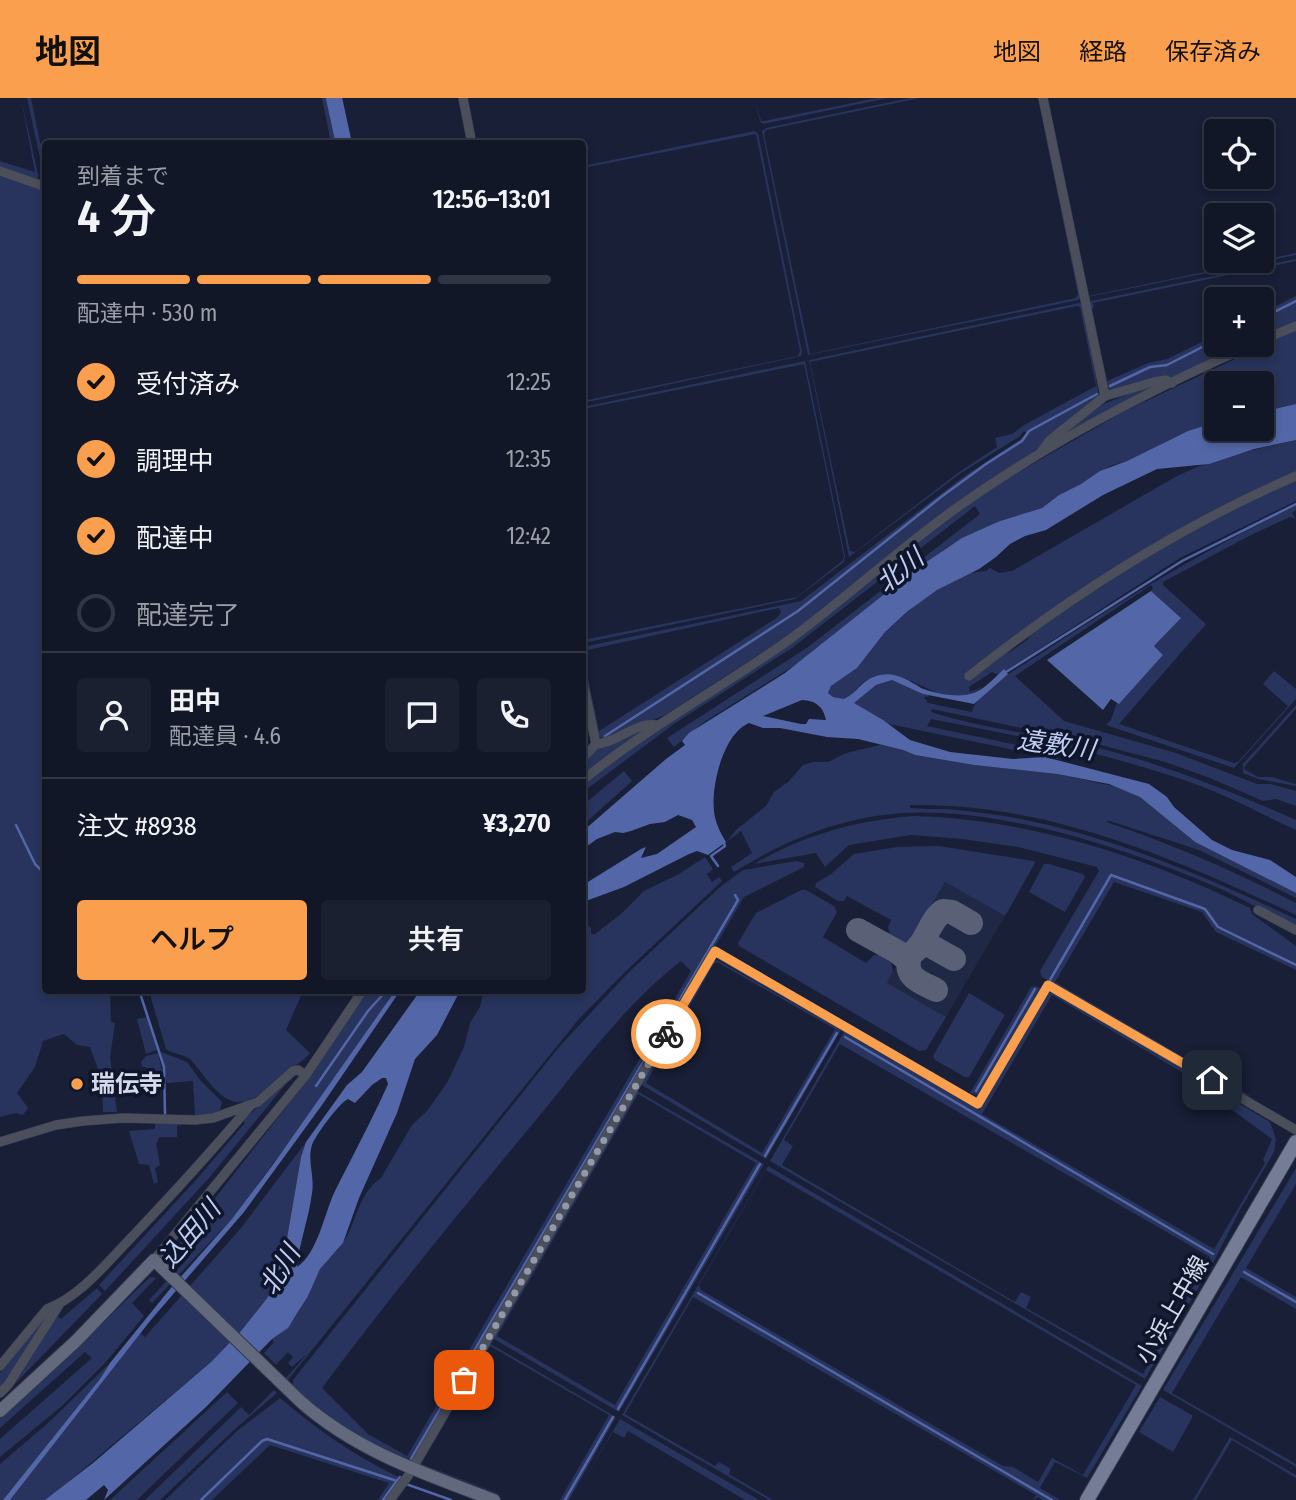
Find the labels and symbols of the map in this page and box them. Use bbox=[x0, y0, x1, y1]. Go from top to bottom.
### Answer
water label: 北川 bbox=[870, 541, 932, 599]
water label: 遠敷川 bbox=[1015, 724, 1100, 766]
courier bbox=[631, 999, 701, 1069]
pin bbox=[1182, 1050, 1242, 1110]
place label: 瑞伝寺 bbox=[91, 1070, 163, 1098]
marker: 瑞伝寺 bbox=[69, 1076, 85, 1092]
water label: 込田川 bbox=[153, 1192, 229, 1274]
water label: 北川 bbox=[253, 1237, 308, 1300]
street label: 小浜上中線 bbox=[1130, 1251, 1214, 1369]
pin bbox=[434, 1350, 494, 1410]

